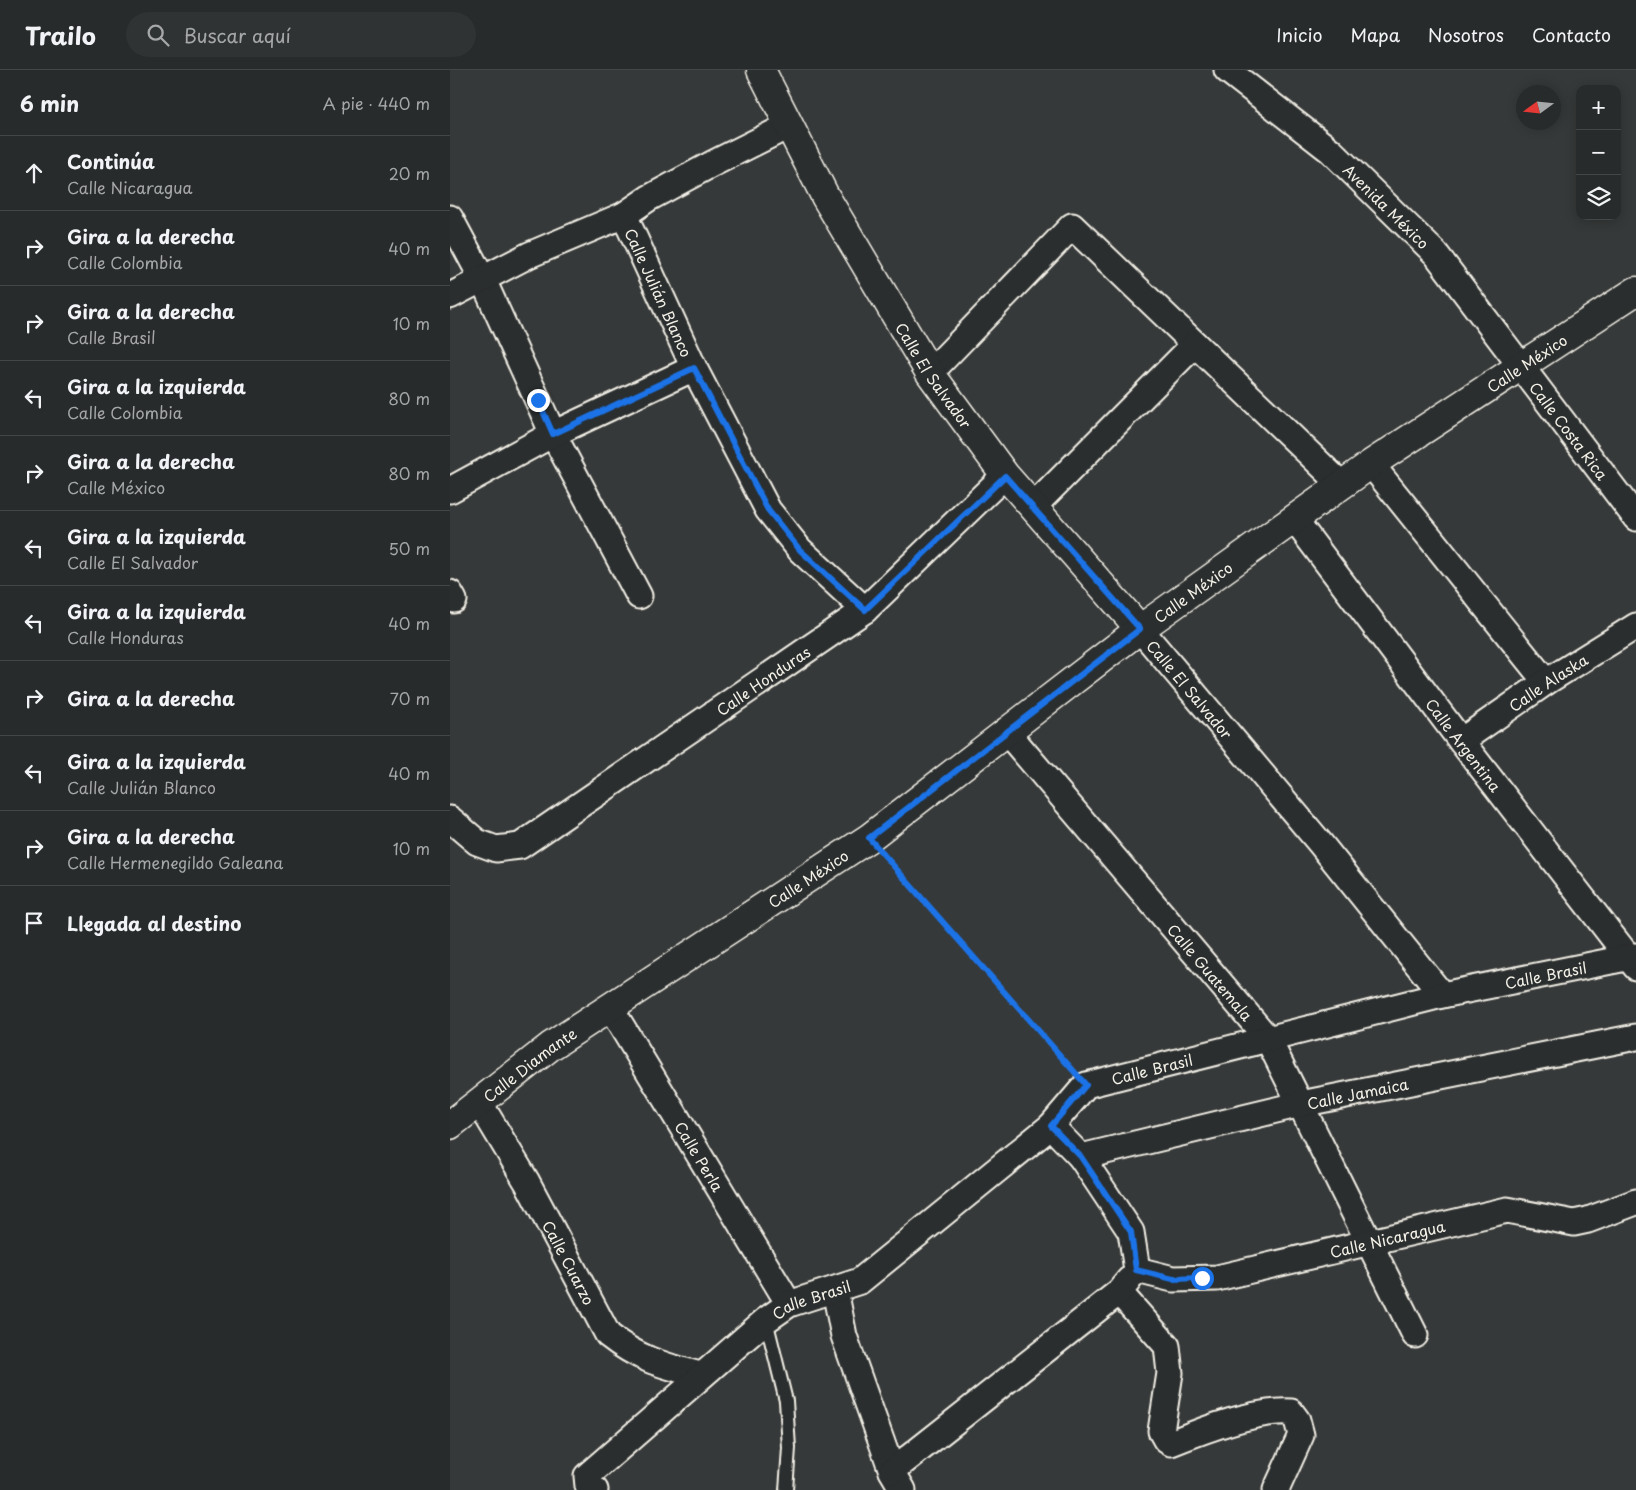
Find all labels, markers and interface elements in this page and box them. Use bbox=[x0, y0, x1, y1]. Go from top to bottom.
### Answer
search box bbox=[126, 12, 476, 57]
text: Trailo bbox=[25, 17, 96, 53]
icon: search bbox=[144, 21, 172, 49]
text: Buscar aquí bbox=[184, 21, 291, 49]
text: Inicio bbox=[1276, 21, 1323, 48]
text: Mapa bbox=[1351, 21, 1400, 48]
text: Nosotros bbox=[1428, 21, 1504, 48]
text: Contacto bbox=[1532, 21, 1611, 48]
north arrow bbox=[1516, 85, 1561, 130]
map controls bbox=[1576, 85, 1621, 220]
button: + bbox=[1576, 85, 1621, 130]
text: 6 min bbox=[20, 87, 79, 119]
text: A pie · 440 m bbox=[323, 91, 430, 115]
button: − bbox=[1576, 130, 1621, 175]
text: Continúa bbox=[67, 147, 155, 175]
street label: Avenida México bbox=[1338, 158, 1435, 253]
icon: ahead bbox=[20, 159, 48, 187]
text: 20 m bbox=[389, 161, 430, 185]
text: Calle Nicaragua bbox=[67, 175, 192, 199]
button: layers bbox=[1576, 175, 1621, 220]
text: Gira a la derecha bbox=[67, 222, 235, 250]
street label: Calle Julián Blanco bbox=[620, 224, 699, 361]
icon: right bbox=[20, 234, 48, 262]
text: 40 m bbox=[388, 236, 430, 260]
text: Calle Colombia bbox=[67, 250, 182, 274]
text: Gira a la derecha bbox=[67, 297, 235, 325]
icon: right bbox=[20, 309, 48, 337]
text: 10 m bbox=[393, 311, 430, 335]
street label: Calle El Salvador bbox=[891, 318, 978, 433]
text: Calle Brasil bbox=[67, 325, 156, 349]
street label: Calle México bbox=[1482, 328, 1571, 397]
text: Gira a la izquierda bbox=[67, 372, 246, 400]
street label: Calle Costa Rica bbox=[1525, 376, 1615, 485]
icon: left bbox=[20, 384, 48, 412]
text: 80 m bbox=[388, 386, 430, 410]
route end bbox=[527, 389, 550, 412]
text: Calle Colombia bbox=[67, 400, 182, 424]
text: Gira a la derecha bbox=[67, 447, 235, 475]
icon: right bbox=[20, 459, 48, 487]
text: 80 m bbox=[388, 461, 430, 485]
text: Calle México bbox=[67, 475, 165, 499]
text: Gira a la izquierda bbox=[67, 522, 246, 550]
icon: left bbox=[20, 534, 48, 562]
text: 50 m bbox=[389, 536, 430, 560]
text: Calle El Salvador bbox=[67, 550, 198, 574]
street label: Calle México bbox=[1148, 555, 1237, 628]
text: Gira a la izquierda bbox=[67, 597, 246, 625]
icon: left bbox=[20, 609, 48, 637]
text: 40 m bbox=[388, 611, 430, 635]
text: Calle Honduras bbox=[67, 625, 184, 649]
street label: Calle El Salvador bbox=[1142, 634, 1239, 743]
street label: Calle Honduras bbox=[711, 639, 815, 720]
street label: Calle Alaska bbox=[1503, 647, 1592, 716]
icon: right bbox=[20, 684, 48, 712]
text: Gira a la derecha bbox=[67, 684, 235, 712]
text: 70 m bbox=[390, 686, 430, 710]
street label: Calle Argentina bbox=[1421, 693, 1508, 797]
text: Gira a la izquierda bbox=[67, 747, 246, 775]
icon: left bbox=[20, 759, 48, 787]
text: 40 m bbox=[388, 761, 430, 785]
text: Calle Julián Blanco bbox=[67, 775, 216, 799]
text: Gira a la derecha bbox=[67, 822, 235, 850]
icon: right bbox=[20, 834, 48, 862]
text: 10 m bbox=[393, 836, 430, 860]
street label: Calle México bbox=[763, 843, 853, 913]
text: Calle Hermenegildo Galeana bbox=[67, 850, 283, 874]
icon: arrive bbox=[20, 909, 48, 937]
text: Llegada al destino bbox=[67, 909, 241, 937]
street label: Calle Guatemala bbox=[1163, 918, 1259, 1026]
street label: Calle Brasil bbox=[1503, 955, 1589, 994]
street label: Calle Diamante bbox=[478, 1021, 581, 1107]
street label: Calle Brasil bbox=[1109, 1047, 1195, 1090]
street label: Calle Jamaica bbox=[1305, 1071, 1411, 1114]
street label: Calle Perla bbox=[670, 1117, 730, 1196]
street label: Calle Nicaragua bbox=[1327, 1213, 1448, 1263]
street label: Calle Cuarzo bbox=[538, 1216, 601, 1309]
route start bbox=[1191, 1267, 1214, 1290]
street label: Calle Brasil bbox=[767, 1273, 853, 1324]

